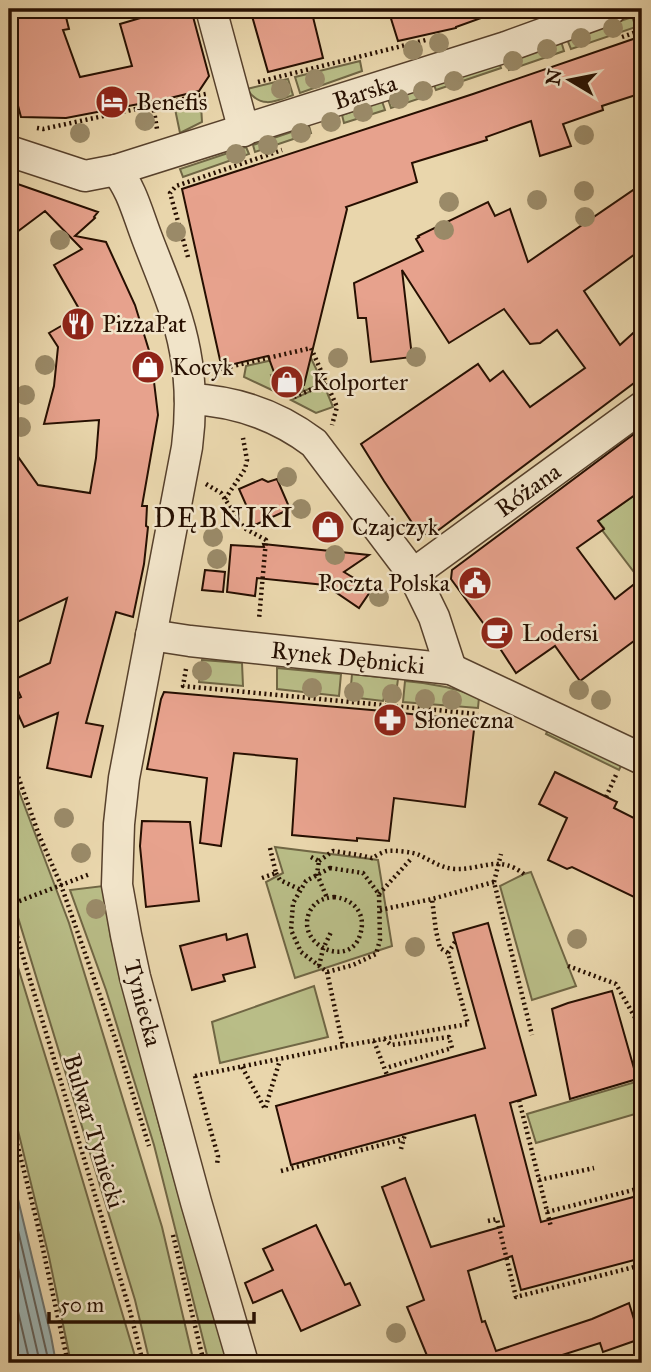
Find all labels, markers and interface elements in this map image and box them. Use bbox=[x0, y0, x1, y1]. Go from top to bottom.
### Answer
north arrow bbox=[536, 46, 606, 116]
street label: Barska bbox=[329, 67, 401, 116]
text: N bbox=[541, 67, 566, 87]
hotel icon: Benefis bbox=[93, 83, 131, 121]
place label: Benefis bbox=[136, 87, 208, 117]
restaurant icon: PizzaPat bbox=[59, 305, 97, 343]
place label: PizzaPat bbox=[102, 309, 187, 339]
shop icon: Kocyk bbox=[129, 348, 167, 386]
place label: Kocyk bbox=[172, 352, 234, 382]
shop icon: Kolporter bbox=[268, 363, 306, 401]
place label: Kolporter bbox=[312, 367, 408, 397]
street label: Różana bbox=[490, 456, 567, 524]
district label: DĘBNIKI bbox=[153, 500, 295, 535]
shop icon: Czajczyk bbox=[309, 508, 347, 546]
place label: Czajczyk bbox=[352, 512, 440, 542]
public building icon: Poczta Polska bbox=[456, 564, 494, 602]
place label: Poczta Polska bbox=[318, 568, 451, 598]
cafe icon: Lodersi bbox=[478, 614, 516, 652]
place label: Lodersi bbox=[522, 618, 599, 648]
street label: Rynek Dębnicki bbox=[270, 635, 427, 681]
pharmacy icon: Słoneczna bbox=[371, 701, 409, 739]
place label: Słoneczna bbox=[414, 705, 515, 735]
street label: Tyniecka bbox=[117, 956, 169, 1050]
street label: Bulwar Tyniecki bbox=[56, 1050, 132, 1212]
scale bar bbox=[49, 1281, 254, 1325]
text: 50 m bbox=[60, 1292, 105, 1318]

